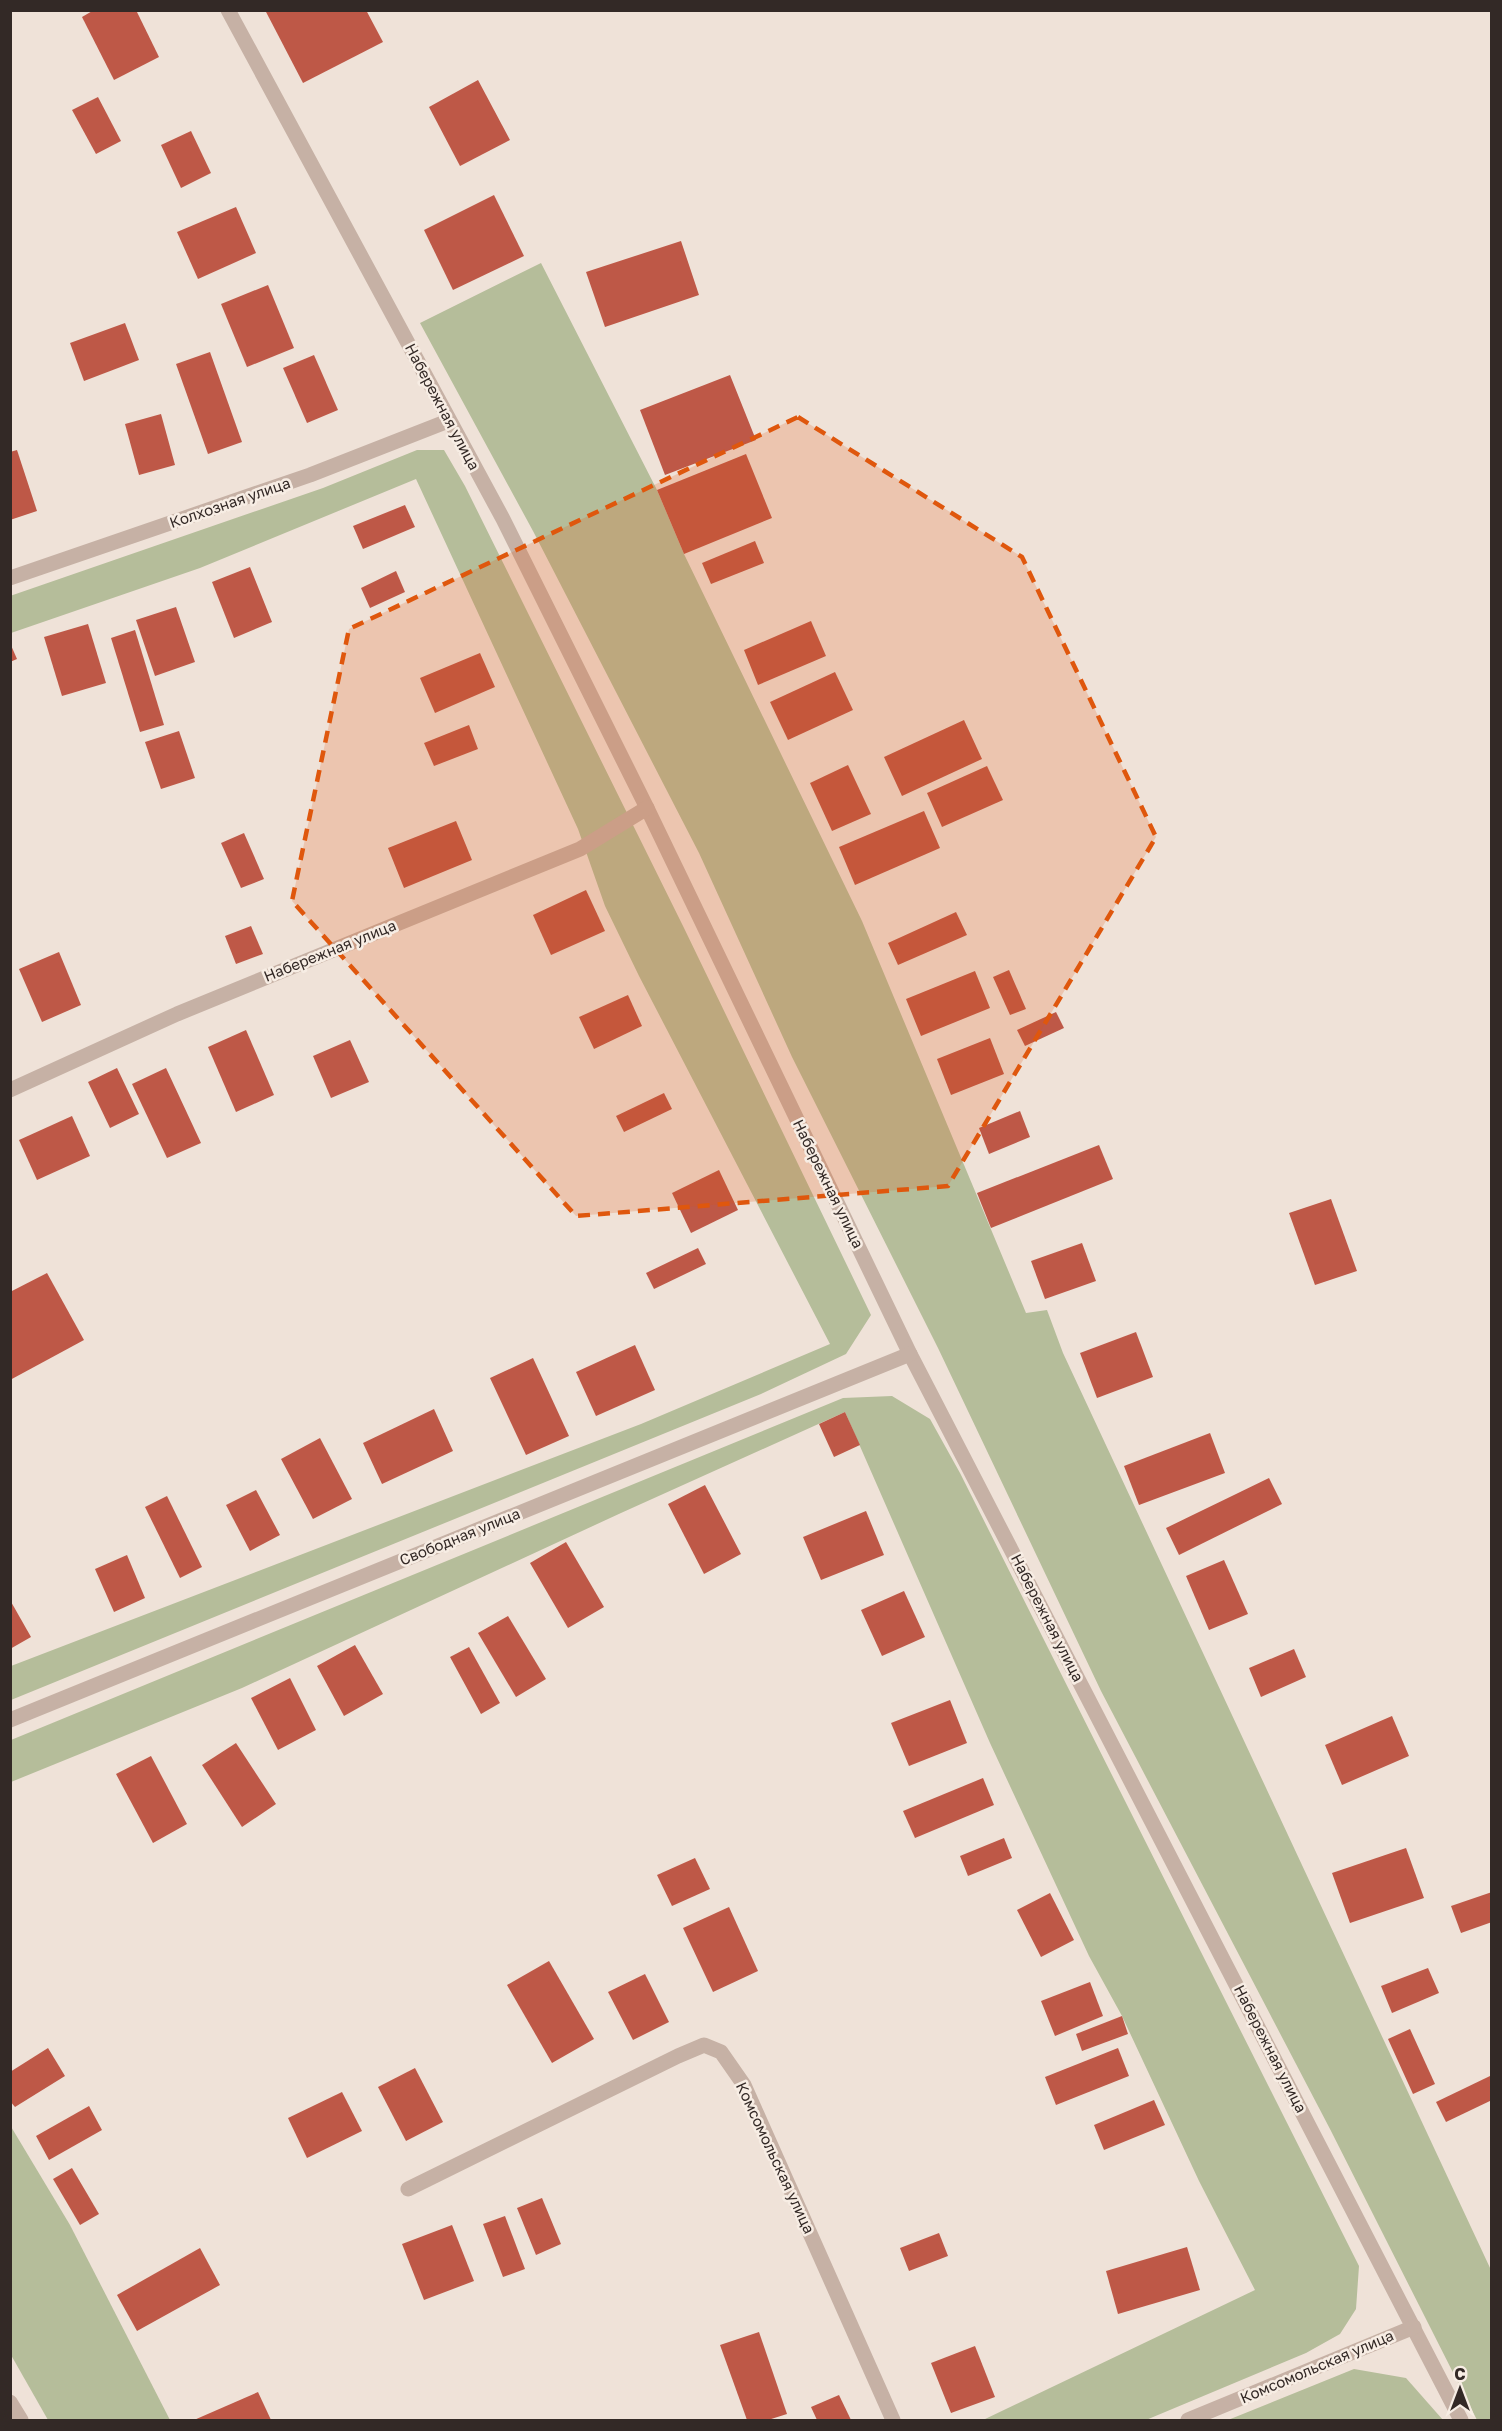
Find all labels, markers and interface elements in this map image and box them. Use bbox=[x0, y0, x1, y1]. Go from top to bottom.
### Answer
street label: Набережная улица bbox=[402, 340, 484, 473]
street label: Колхозная улица bbox=[167, 473, 292, 531]
street label: Набережная улица bbox=[261, 915, 398, 985]
street label: Набережная улица bbox=[790, 1116, 868, 1251]
street label: Свободная улица bbox=[397, 1504, 523, 1568]
street label: Набережная улица bbox=[1008, 1551, 1088, 1684]
street label: Набережная улица bbox=[1231, 1982, 1311, 2115]
street label: Комсомольская улица bbox=[733, 2079, 819, 2236]
street label: Комсомольская улица bbox=[1237, 2326, 1396, 2407]
north arrow bbox=[1430, 2359, 1490, 2419]
text: С bbox=[1454, 2364, 1466, 2384]

